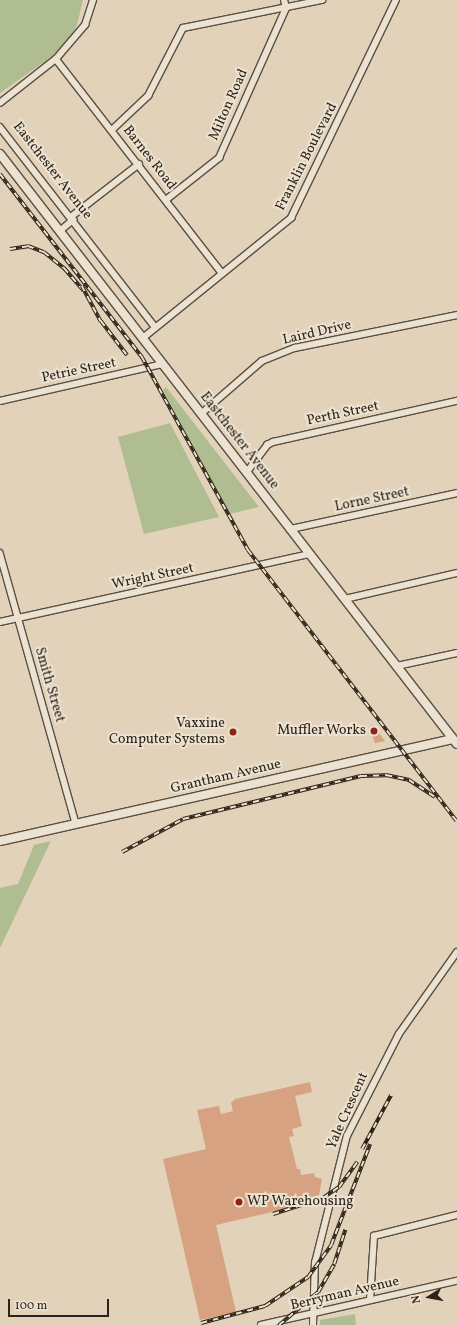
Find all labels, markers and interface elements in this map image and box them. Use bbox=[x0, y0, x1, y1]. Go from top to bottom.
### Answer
street label: Milton Road bbox=[206, 67, 252, 143]
street label: Franklin Boulevard bbox=[273, 100, 341, 214]
street label: Eastchester Avenue bbox=[9, 119, 95, 223]
street label: Barnes Road bbox=[119, 123, 179, 193]
street label: Laird Drive bbox=[281, 317, 353, 349]
street label: Petrie Street bbox=[40, 355, 118, 387]
street label: Eastchester Avenue bbox=[196, 389, 282, 493]
street label: Perth Street bbox=[305, 398, 381, 430]
street label: Lorne Street bbox=[333, 484, 411, 516]
street label: Wright Street bbox=[111, 560, 195, 594]
street label: Smith Street bbox=[30, 646, 68, 724]
place label: Vaxxine Computer Systems bbox=[109, 716, 225, 748]
place label: Muffler Works bbox=[277, 723, 366, 739]
marker: Muffler Works bbox=[369, 726, 379, 736]
marker: Vaxxine Computer Systems bbox=[228, 727, 238, 737]
street label: Grantham Avenue bbox=[169, 756, 283, 798]
street label: Yale Crescent bbox=[324, 1070, 372, 1152]
place label: WP Warehousing bbox=[247, 1194, 354, 1210]
marker: WP Warehousing bbox=[234, 1197, 244, 1207]
street label: Berryman Avenue bbox=[289, 1273, 401, 1315]
north arrow bbox=[409, 1277, 449, 1317]
scale bar bbox=[10, 1291, 111, 1317]
text: N bbox=[409, 1294, 425, 1305]
text: 100 m bbox=[15, 1298, 47, 1314]

